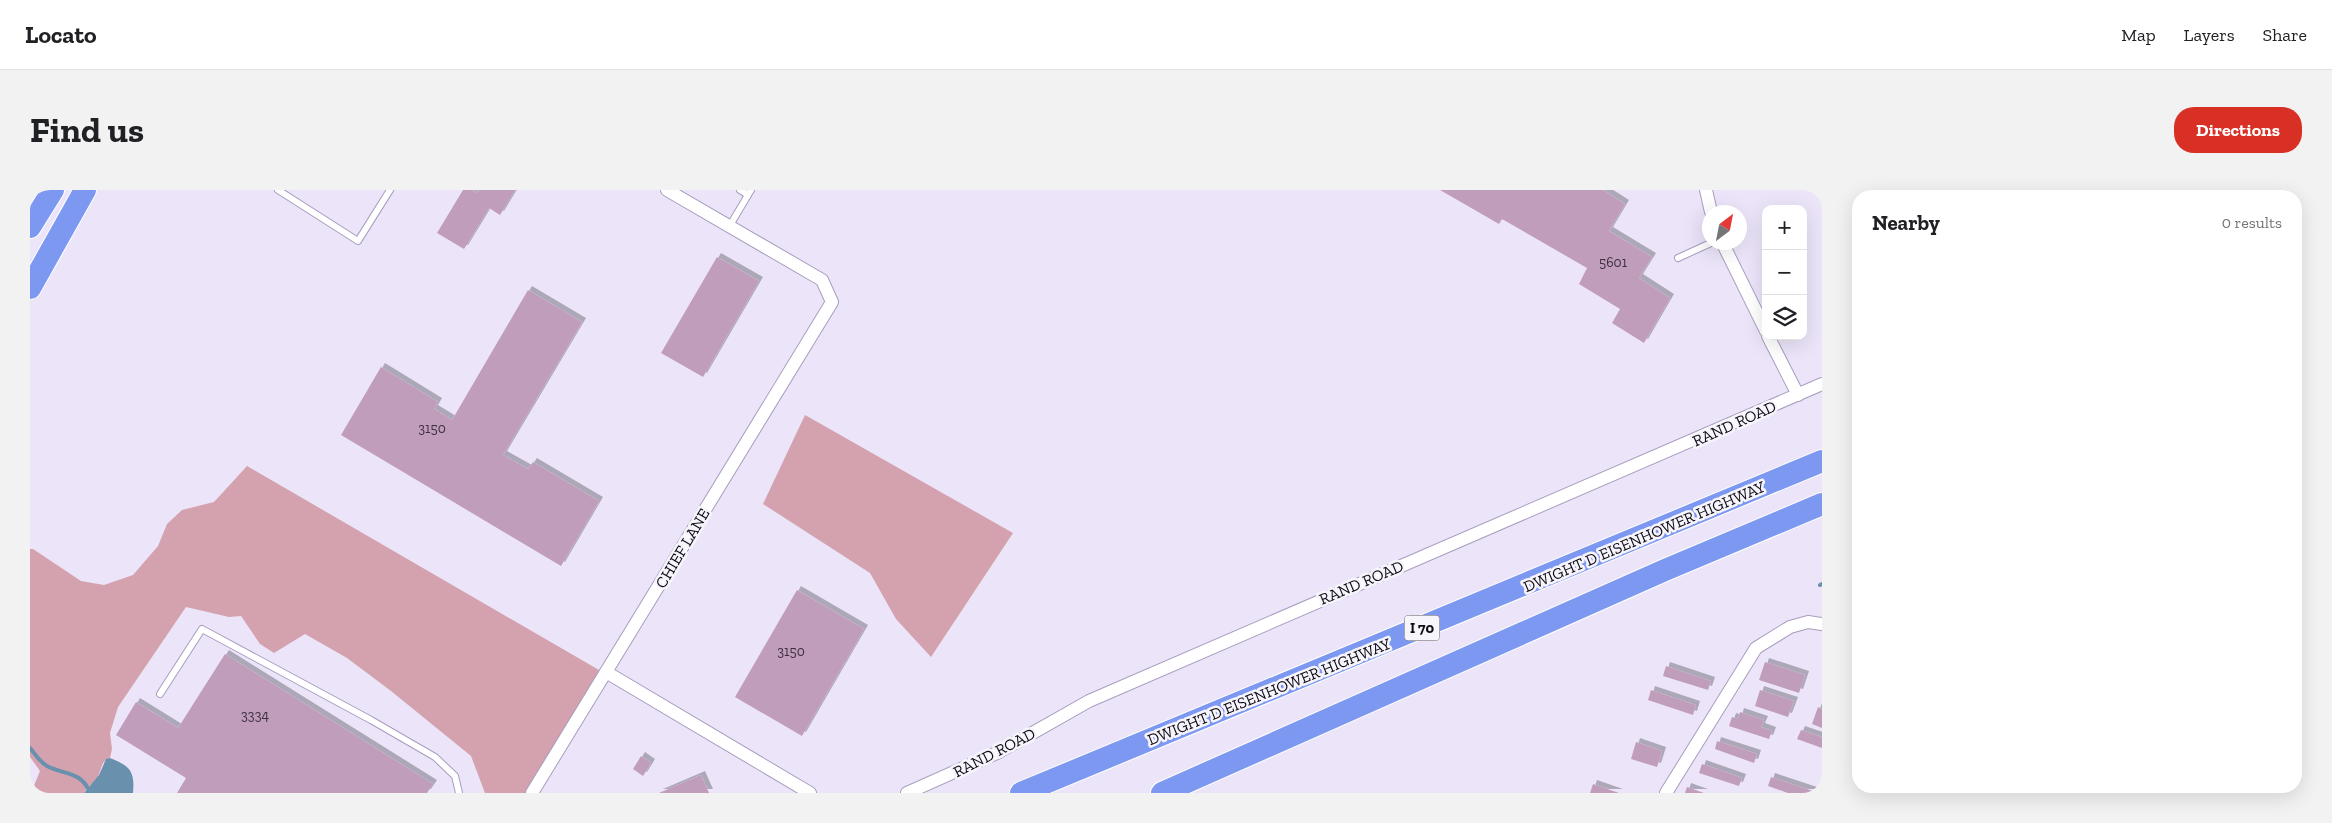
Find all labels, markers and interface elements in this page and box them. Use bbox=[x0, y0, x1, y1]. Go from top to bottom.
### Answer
text: Locato bbox=[25, 20, 97, 49]
text: Map bbox=[2121, 24, 2156, 46]
text: Layers bbox=[2184, 24, 2235, 46]
text: Share bbox=[2263, 24, 2307, 46]
button: Directions bbox=[2174, 107, 2302, 153]
text: Find us bbox=[30, 109, 144, 151]
north arrow bbox=[1702, 205, 1747, 250]
map controls bbox=[1762, 205, 1807, 340]
button: + bbox=[1762, 205, 1807, 250]
text: Nearby bbox=[1872, 210, 1940, 235]
text: 0 results bbox=[2222, 213, 2282, 232]
button: − bbox=[1762, 250, 1807, 295]
house number: 5601 bbox=[1599, 254, 1628, 271]
button: layers bbox=[1762, 295, 1807, 340]
street label: RAND ROAD bbox=[1689, 397, 1779, 450]
house number: 3150 bbox=[418, 420, 446, 437]
street label: DWIGHT D EISENHOWER HIGHWAY bbox=[1520, 477, 1768, 596]
street label: CHIEF LANE bbox=[651, 505, 714, 592]
street label: RAND ROAD bbox=[1316, 556, 1406, 609]
road number: I 70 bbox=[1404, 616, 1440, 640]
street label: DWIGHT D EISENHOWER HIGHWAY bbox=[1145, 634, 1394, 749]
house number: 3150 bbox=[777, 643, 805, 660]
house number: 3334 bbox=[241, 707, 269, 724]
street label: RAND ROAD bbox=[950, 724, 1038, 781]

